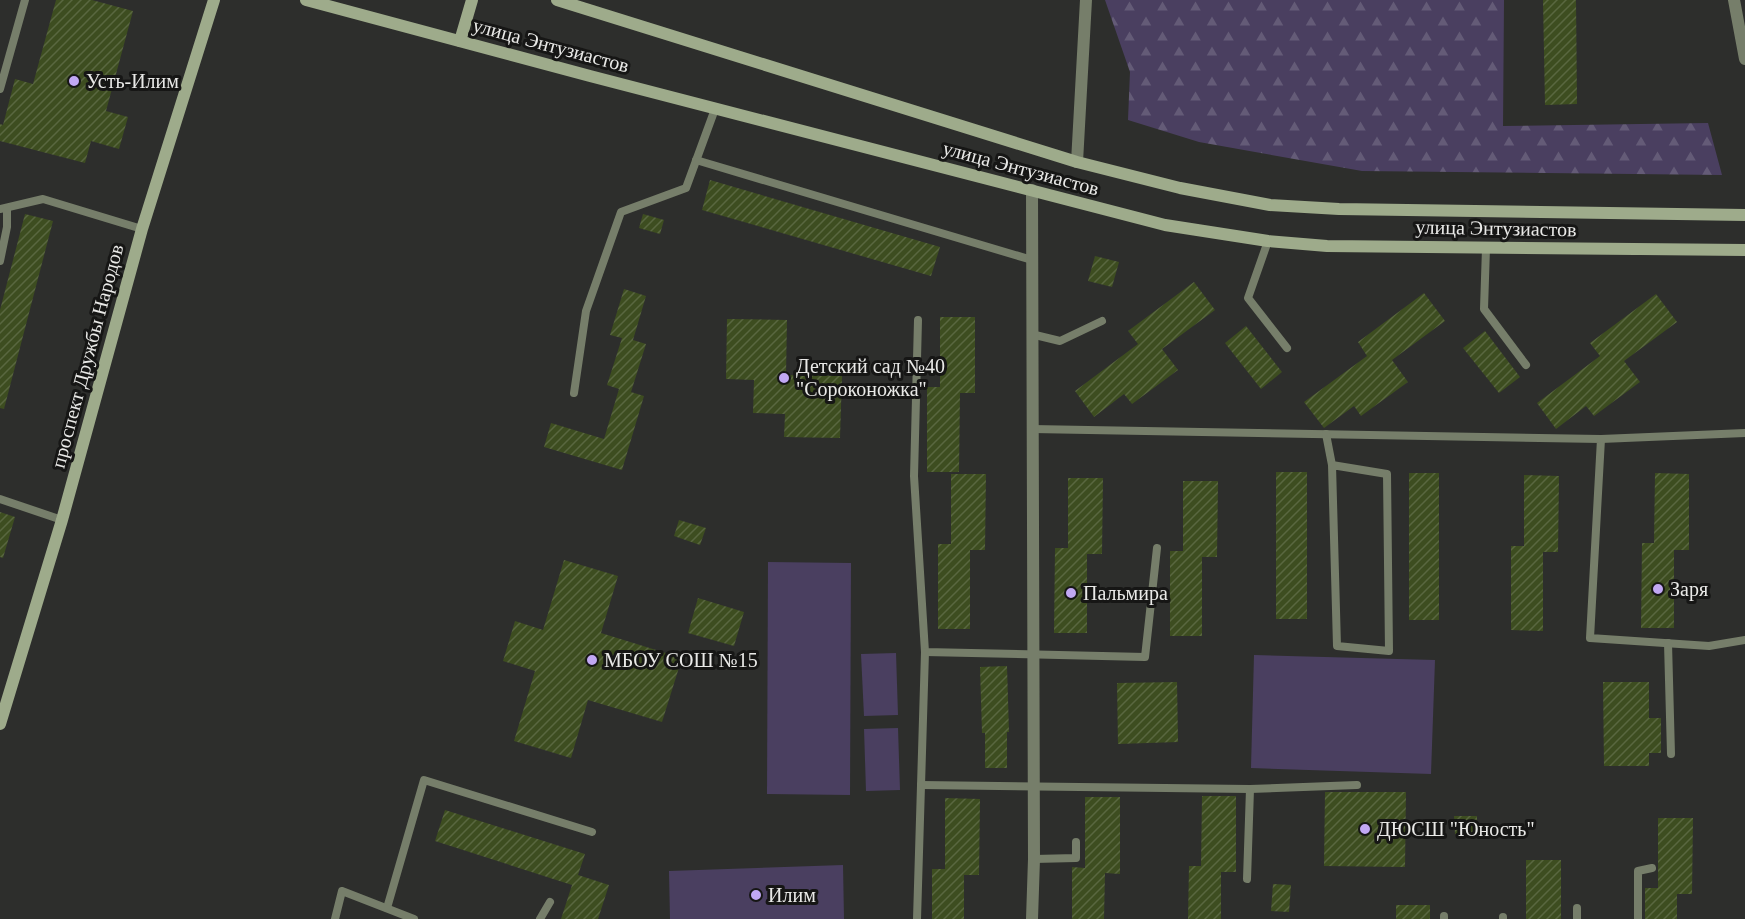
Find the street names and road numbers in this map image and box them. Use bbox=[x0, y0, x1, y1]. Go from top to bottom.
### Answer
street label: улица Энтузиастов bbox=[470, 14, 632, 77]
street label: улица Энтузиастов bbox=[940, 137, 1102, 200]
street label: улица Энтузиастов bbox=[1415, 216, 1577, 241]
street label: проспект Дружбы Народов bbox=[47, 242, 128, 470]

